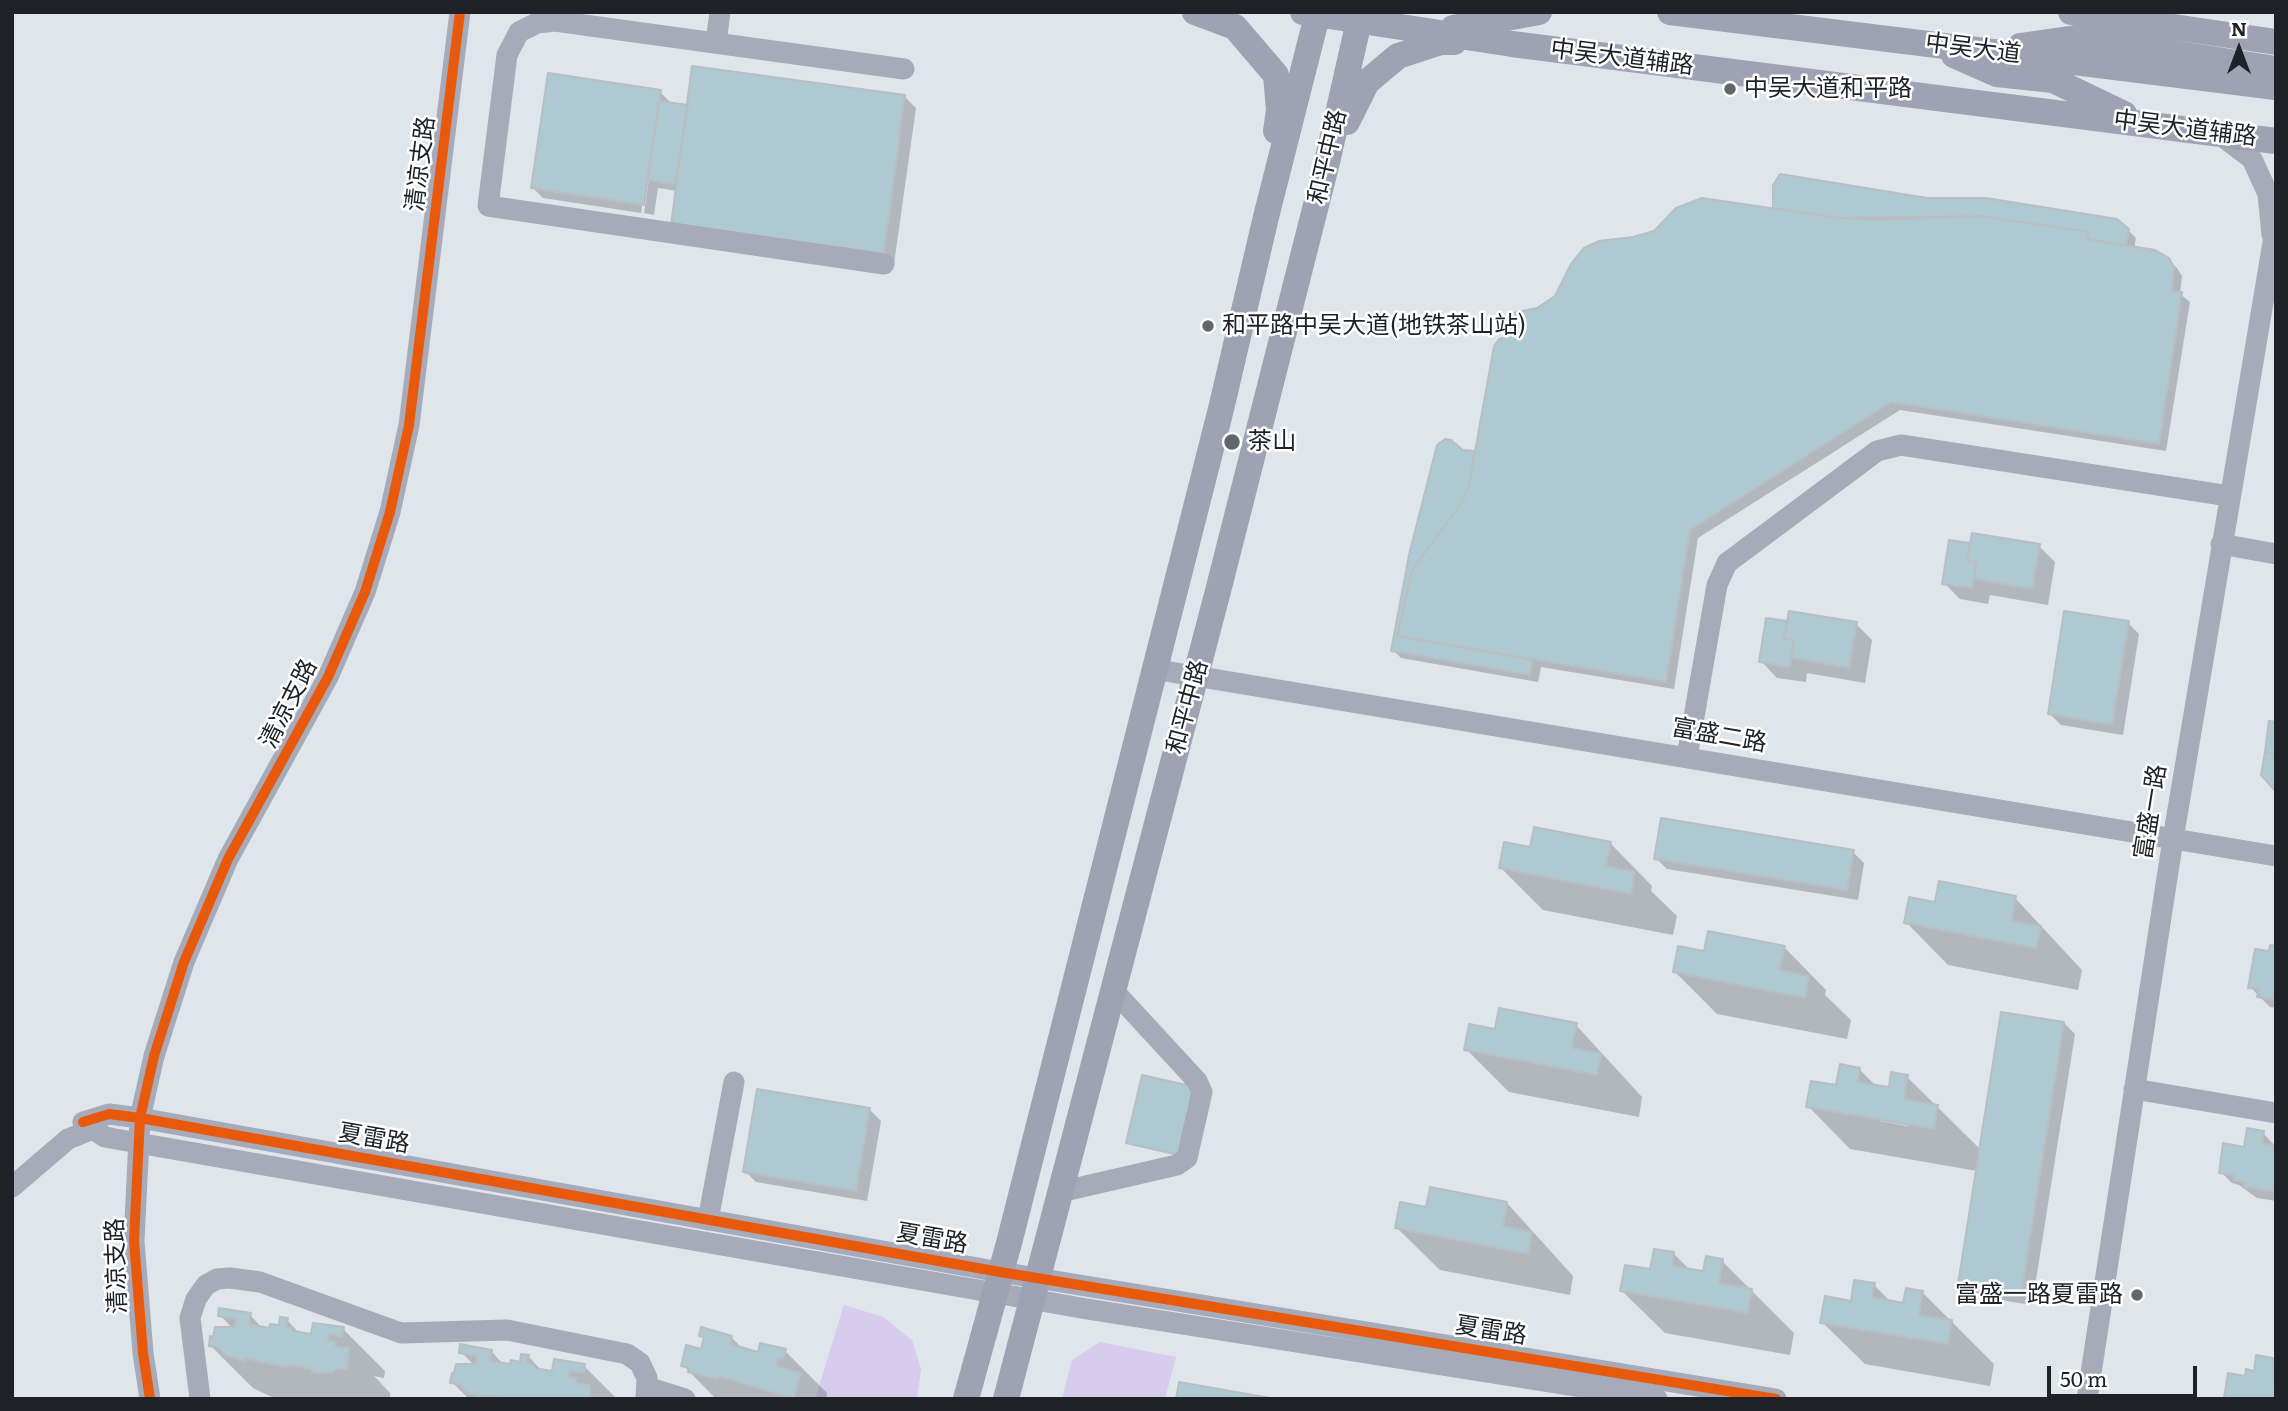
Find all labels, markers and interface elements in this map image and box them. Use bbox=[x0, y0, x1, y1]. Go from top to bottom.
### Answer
north arrow bbox=[2204, 14, 2274, 84]
text: N bbox=[2231, 14, 2247, 42]
street label: 中吴大道 bbox=[1924, 29, 2022, 69]
street label: 中吴大道辅路 bbox=[1549, 35, 1695, 81]
place label: 中吴大道和平路 bbox=[1744, 75, 1912, 103]
marker: 中吴大道和平路 bbox=[1722, 81, 1738, 97]
street label: 中吴大道辅路 bbox=[2112, 106, 2258, 152]
street label: 和平中路 bbox=[1303, 107, 1353, 207]
street label: 清凉支路 bbox=[401, 115, 441, 213]
place label: 和平路中吴大道(地铁茶山站) bbox=[1222, 312, 1526, 340]
marker: 和平路中吴大道(地铁茶山站) bbox=[1200, 318, 1216, 334]
place label: 茶山 bbox=[1248, 428, 1296, 456]
marker: 茶山 bbox=[1222, 432, 1242, 452]
street label: 清凉支路 bbox=[254, 655, 324, 753]
street label: 和平中路 bbox=[1162, 657, 1214, 757]
street label: 富盛二路 bbox=[1669, 713, 1769, 759]
street label: 富盛一路 bbox=[2129, 762, 2173, 862]
street label: 夏雷路 bbox=[336, 1119, 412, 1159]
street label: 清凉支路 bbox=[101, 1218, 133, 1314]
street label: 夏雷路 bbox=[894, 1219, 970, 1259]
place label: 富盛一路夏雷路 bbox=[1955, 1281, 2123, 1309]
marker: 富盛一路夏雷路 bbox=[2129, 1287, 2145, 1303]
street label: 夏雷路 bbox=[1453, 1311, 1529, 1351]
scale bar bbox=[2050, 1352, 2200, 1396]
text: 50 m bbox=[2060, 1362, 2107, 1393]

